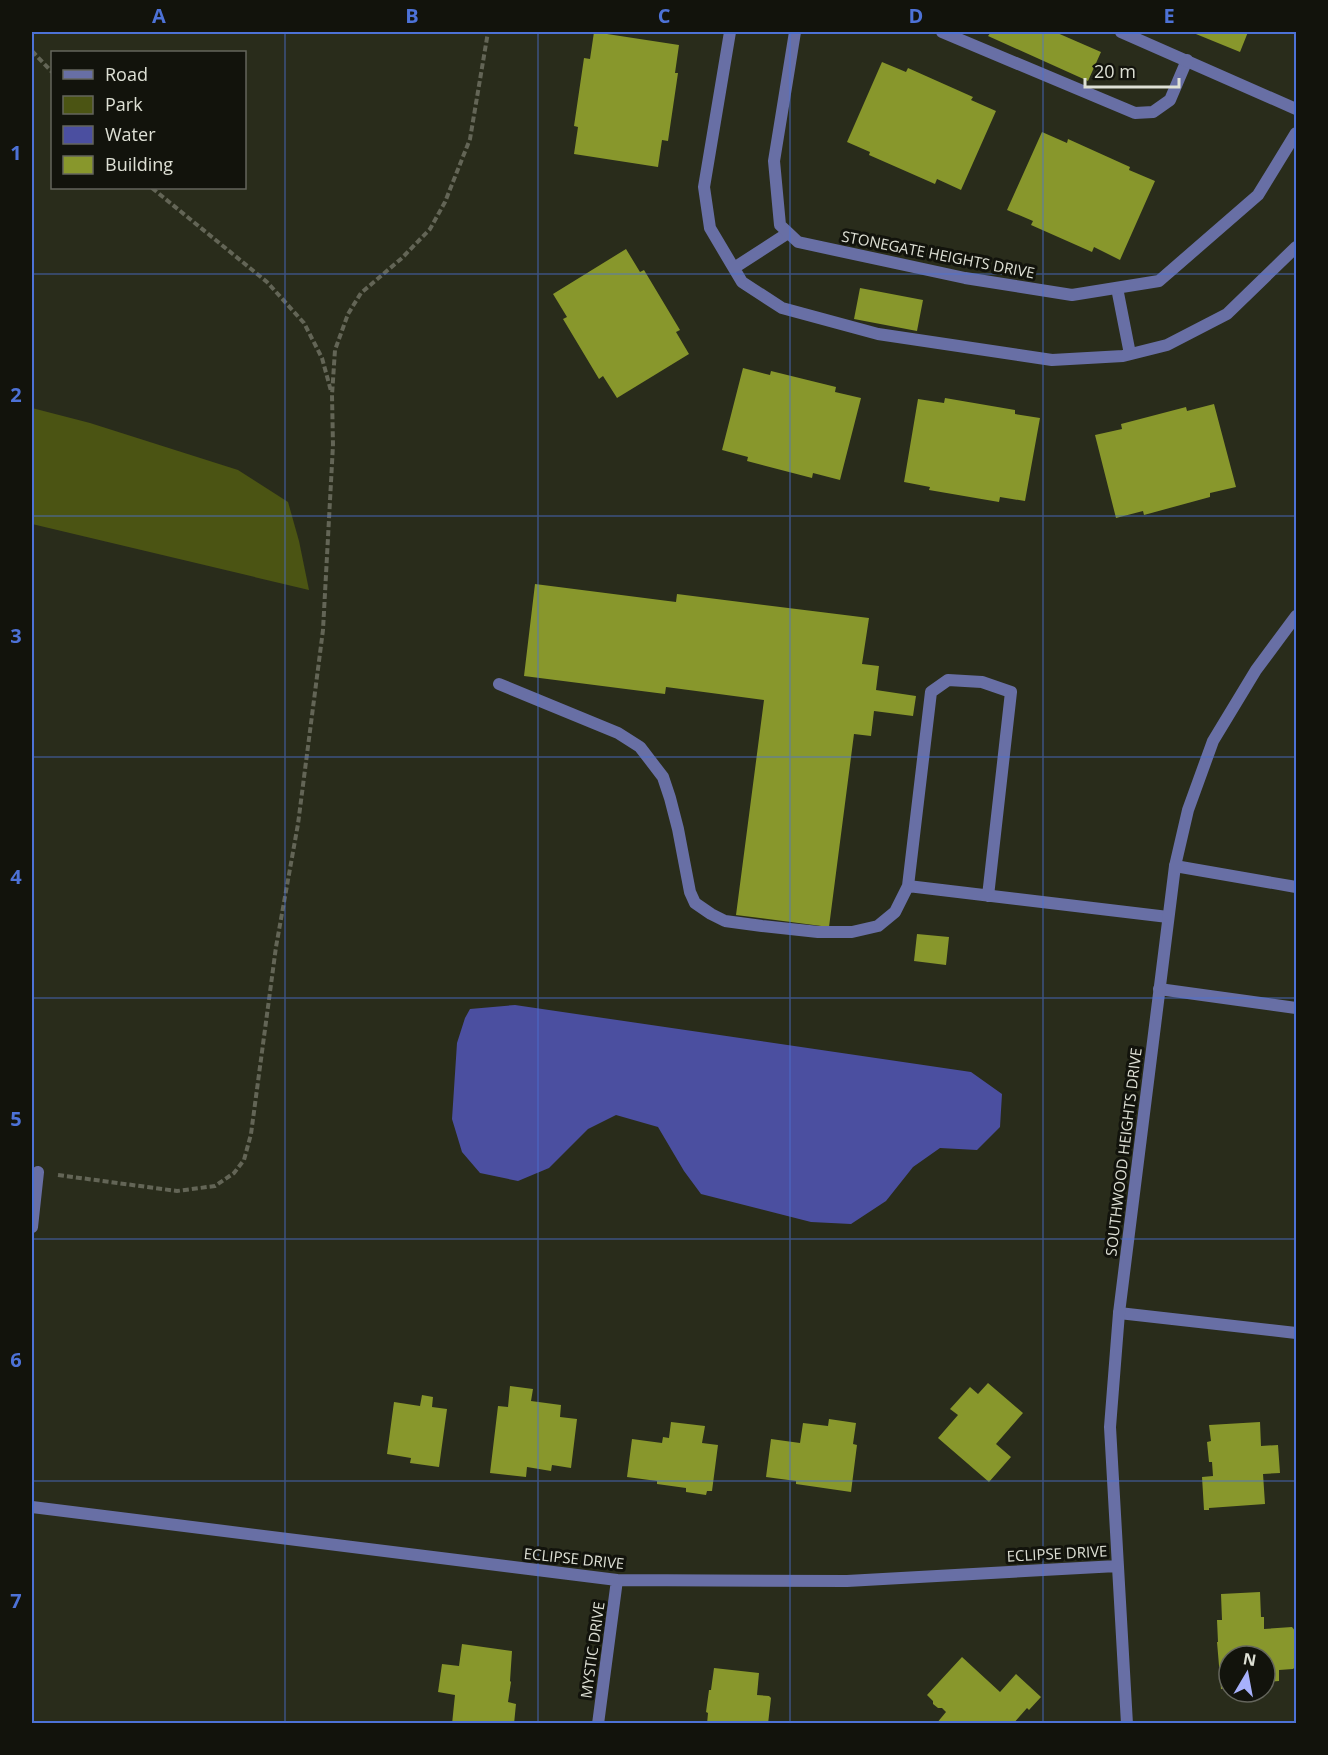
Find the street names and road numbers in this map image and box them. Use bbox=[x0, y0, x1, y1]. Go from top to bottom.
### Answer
street label: STONEGATE HEIGHTS DRIVE bbox=[840, 225, 1036, 283]
street label: SOUTHWOOD HEIGHTS DRIVE bbox=[1100, 1047, 1146, 1257]
street label: ECLIPSE DRIVE bbox=[1006, 1540, 1108, 1566]
street label: ECLIPSE DRIVE bbox=[523, 1543, 625, 1573]
street label: MYSTIC DRIVE bbox=[575, 1600, 609, 1700]

